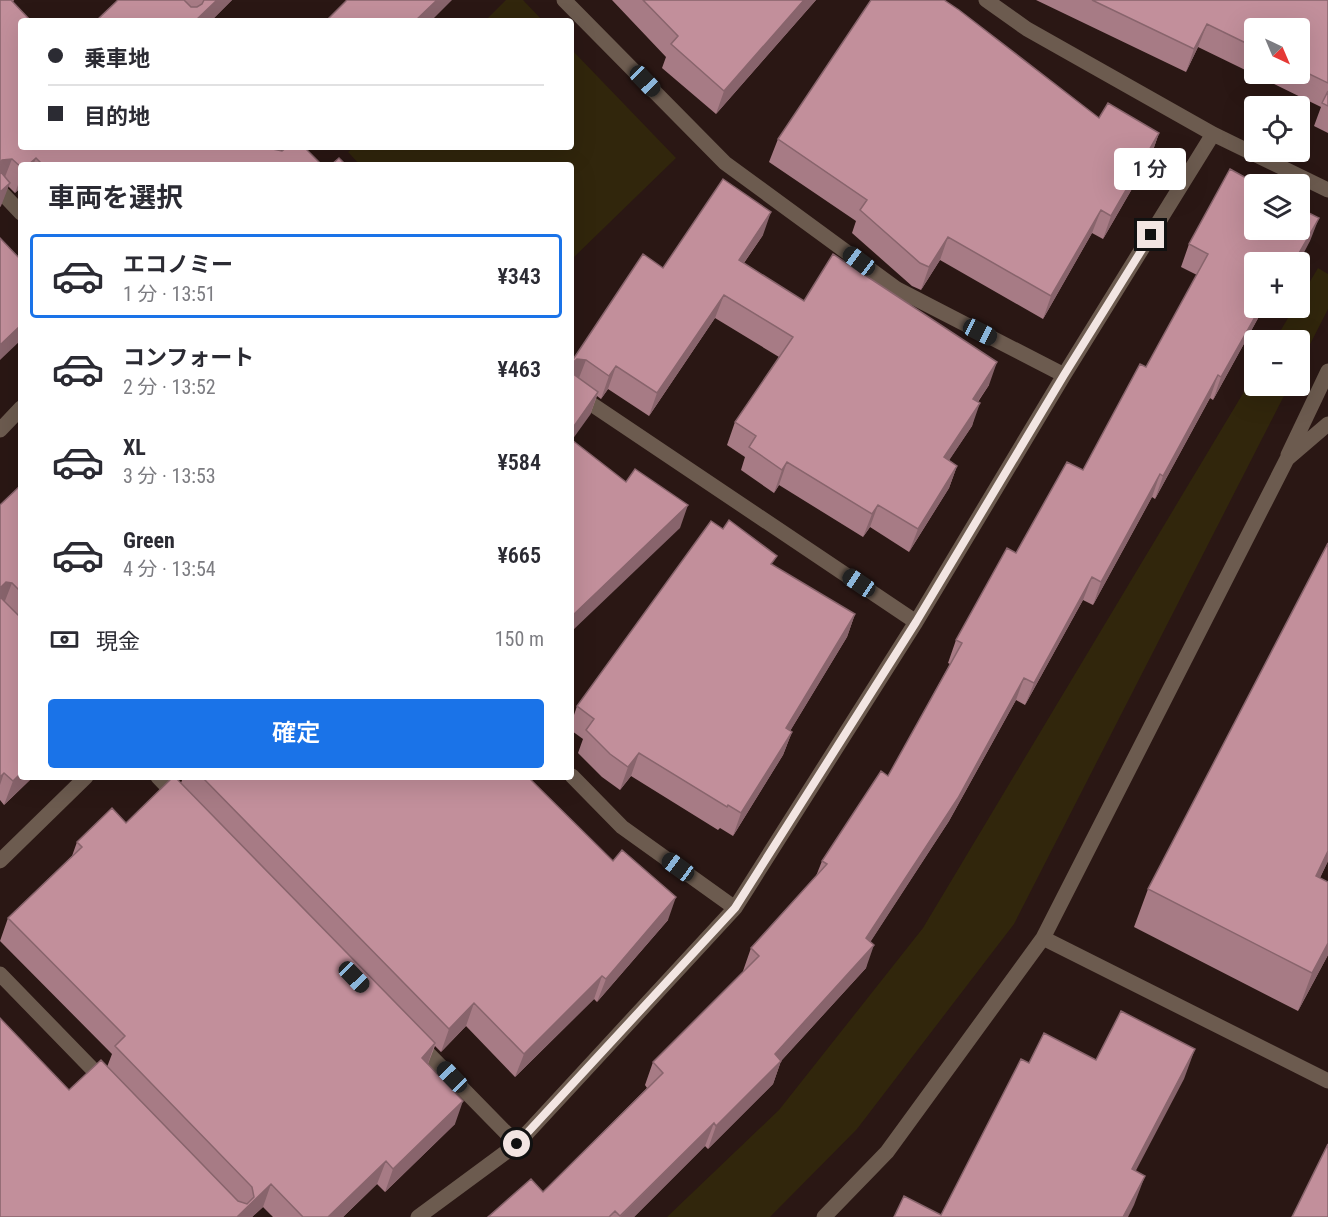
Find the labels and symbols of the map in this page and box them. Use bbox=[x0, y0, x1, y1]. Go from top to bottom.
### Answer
north arrow bbox=[1244, 18, 1310, 84]
car bbox=[626, 62, 664, 100]
callout: 1 分 bbox=[1115, 148, 1187, 190]
route end bbox=[1137, 221, 1164, 248]
car bbox=[839, 243, 879, 279]
car bbox=[960, 316, 1000, 348]
car bbox=[839, 565, 879, 601]
car bbox=[658, 849, 698, 885]
car bbox=[335, 958, 373, 996]
car bbox=[433, 1058, 471, 1096]
route start bbox=[503, 1130, 530, 1157]

